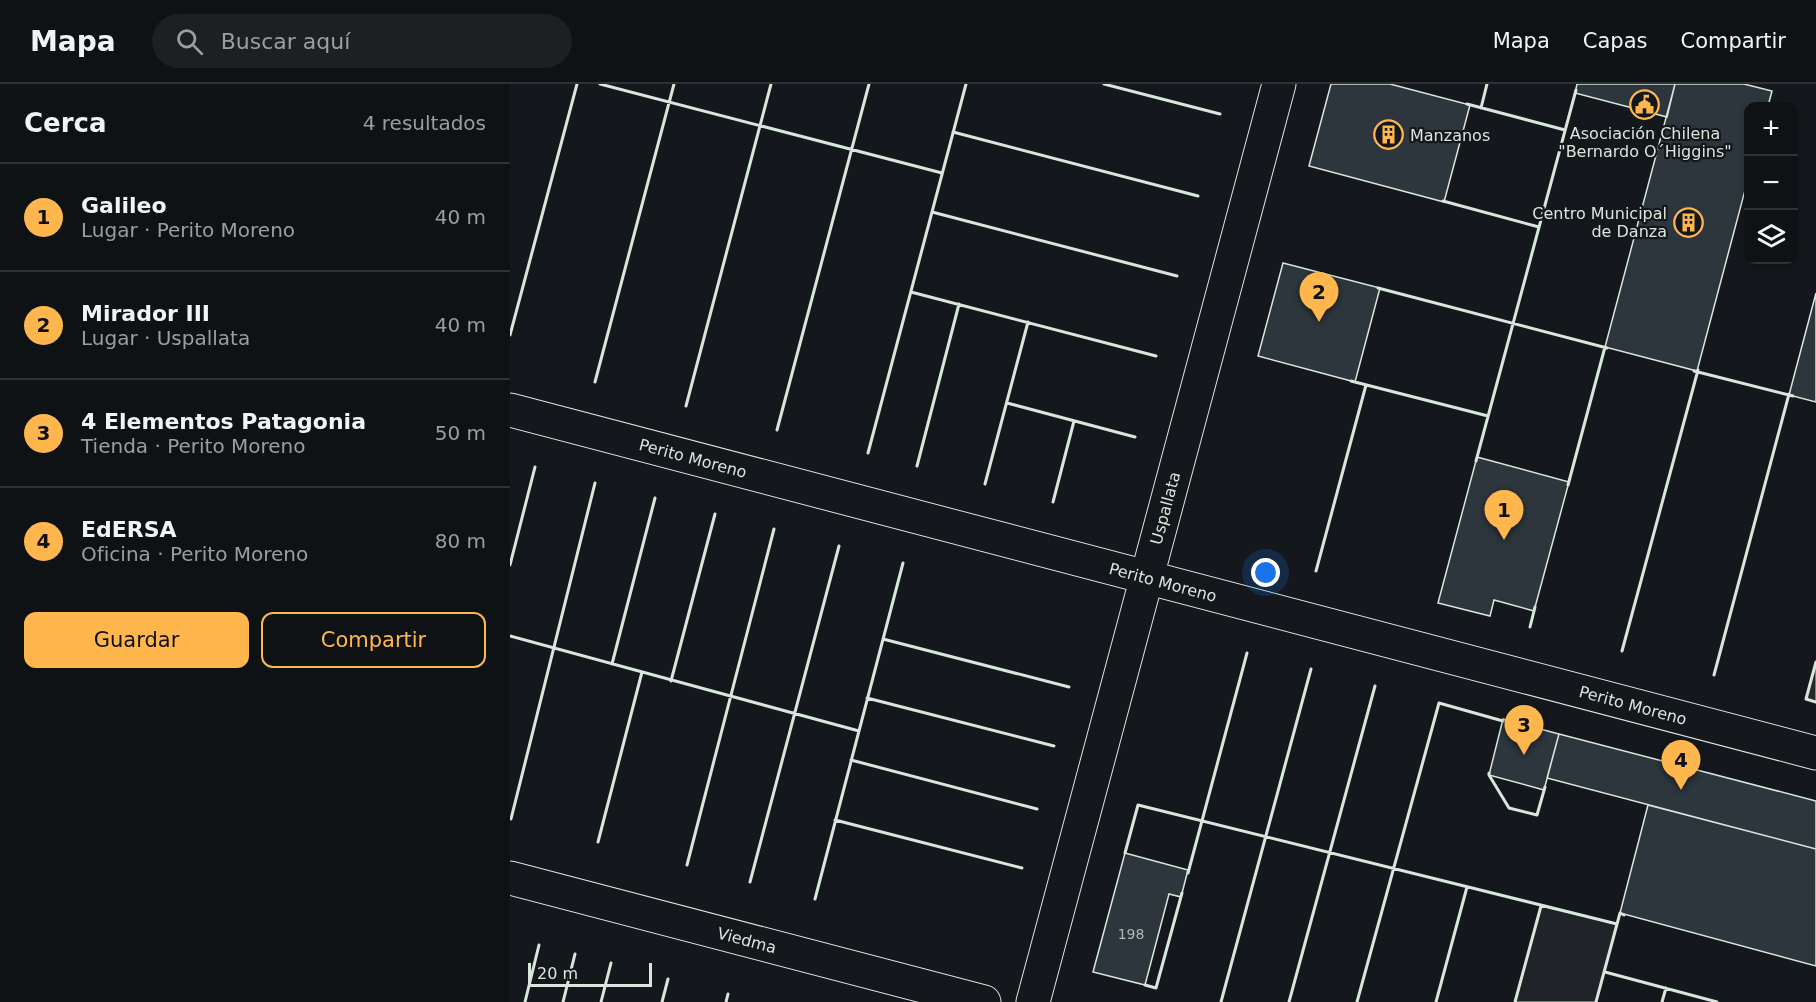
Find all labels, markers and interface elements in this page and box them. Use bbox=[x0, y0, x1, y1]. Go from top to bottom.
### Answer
search box bbox=[152, 14, 572, 68]
text: Mapa bbox=[30, 25, 116, 58]
icon: search bbox=[173, 25, 206, 58]
text: Buscar aquí bbox=[221, 29, 350, 54]
text: Mapa bbox=[1493, 29, 1550, 53]
text: Capas bbox=[1583, 29, 1647, 53]
text: Compartir bbox=[1680, 29, 1786, 53]
public building icon: Asociación Chilena "Bernardo O´Higgins" bbox=[1629, 89, 1661, 121]
map controls bbox=[1744, 102, 1798, 264]
button: + bbox=[1744, 102, 1798, 156]
text: Cerca bbox=[24, 108, 107, 138]
text: 4 resultados bbox=[363, 111, 486, 135]
building icon: Manzanos bbox=[1373, 119, 1405, 151]
place label: Asociación Chilena "Bernardo O´Higgins" bbox=[1558, 124, 1732, 161]
place label: Manzanos bbox=[1410, 126, 1490, 145]
button: − bbox=[1744, 156, 1798, 210]
text: Galileo bbox=[81, 193, 167, 218]
place label: Centro Municipal de Danza bbox=[1532, 204, 1667, 241]
text: 1 bbox=[37, 205, 50, 229]
text: 40 m bbox=[435, 205, 486, 229]
building icon: Centro Municipal de Danza bbox=[1672, 206, 1704, 238]
button: layers bbox=[1744, 210, 1798, 264]
text: Lugar · Perito Moreno bbox=[81, 218, 295, 242]
pin: 2 bbox=[1300, 272, 1338, 322]
text: Mirador III bbox=[81, 301, 210, 326]
text: 2 bbox=[37, 313, 50, 337]
text: 40 m bbox=[435, 313, 486, 337]
text: Lugar · Uspallata bbox=[81, 326, 250, 350]
text: 4 Elementos Patagonia bbox=[81, 409, 366, 434]
text: 3 bbox=[37, 421, 50, 445]
text: 50 m bbox=[435, 421, 486, 445]
text: Tienda · Perito Moreno bbox=[81, 434, 306, 458]
street label: Perito Moreno bbox=[637, 435, 749, 482]
street label: Uspallata bbox=[1147, 470, 1184, 547]
pin: 1 bbox=[1484, 490, 1524, 540]
text: EdERSA bbox=[81, 517, 177, 542]
text: 4 bbox=[37, 529, 50, 553]
text: 80 m bbox=[435, 529, 486, 553]
text: Oficina · Perito Moreno bbox=[81, 542, 308, 566]
your location bbox=[1251, 558, 1280, 587]
street label: Perito Moreno bbox=[1107, 559, 1219, 606]
button: Guardar bbox=[24, 612, 249, 668]
button: Compartir bbox=[261, 612, 486, 668]
street label: Perito Moreno bbox=[1577, 682, 1689, 729]
pin: 3 bbox=[1504, 706, 1544, 755]
pin: 4 bbox=[1662, 740, 1700, 790]
street label: Viedma bbox=[715, 923, 779, 957]
house number: 198 bbox=[1118, 926, 1144, 942]
scale bar bbox=[528, 960, 652, 988]
text: 20 m bbox=[537, 964, 578, 983]

